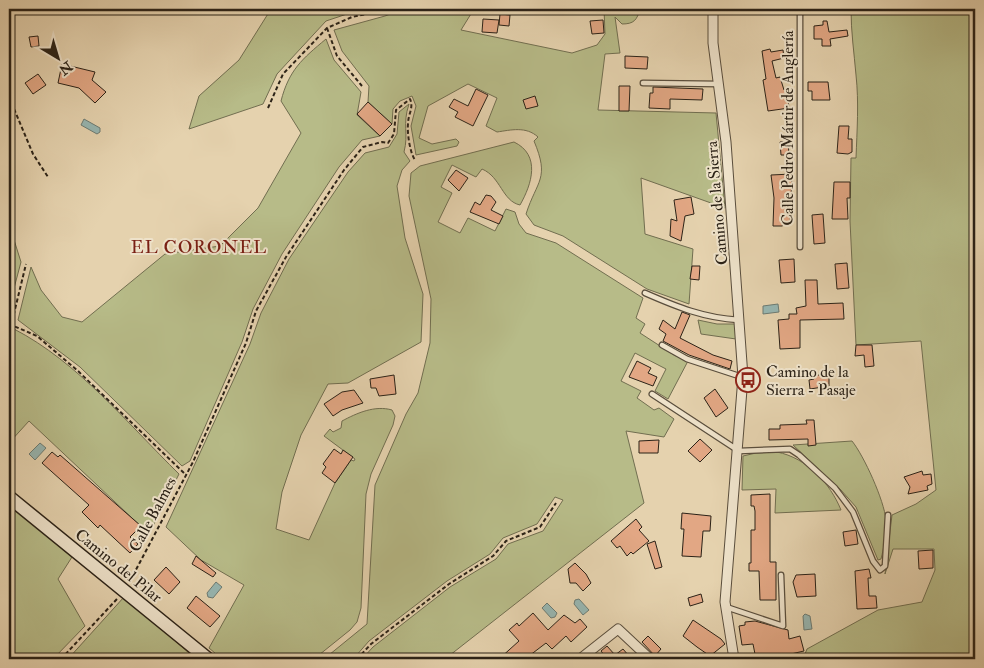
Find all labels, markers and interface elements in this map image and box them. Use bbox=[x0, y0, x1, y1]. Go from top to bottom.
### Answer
street label: Calle Pedro Mártir de Anglería bbox=[778, 30, 798, 226]
north arrow bbox=[32, 32, 82, 82]
text: N bbox=[55, 57, 77, 79]
street label: Camino de la Sierra bbox=[702, 140, 732, 266]
district label: EL CORONEL bbox=[131, 236, 267, 259]
place label: Camino de la Sierra - Pasaje bbox=[766, 362, 856, 400]
bus stop icon: Camino de la Sierra - Pasaje bbox=[735, 367, 761, 393]
street label: Calle Balmes bbox=[125, 474, 181, 555]
street label: Camino del Pilar bbox=[71, 525, 166, 607]

